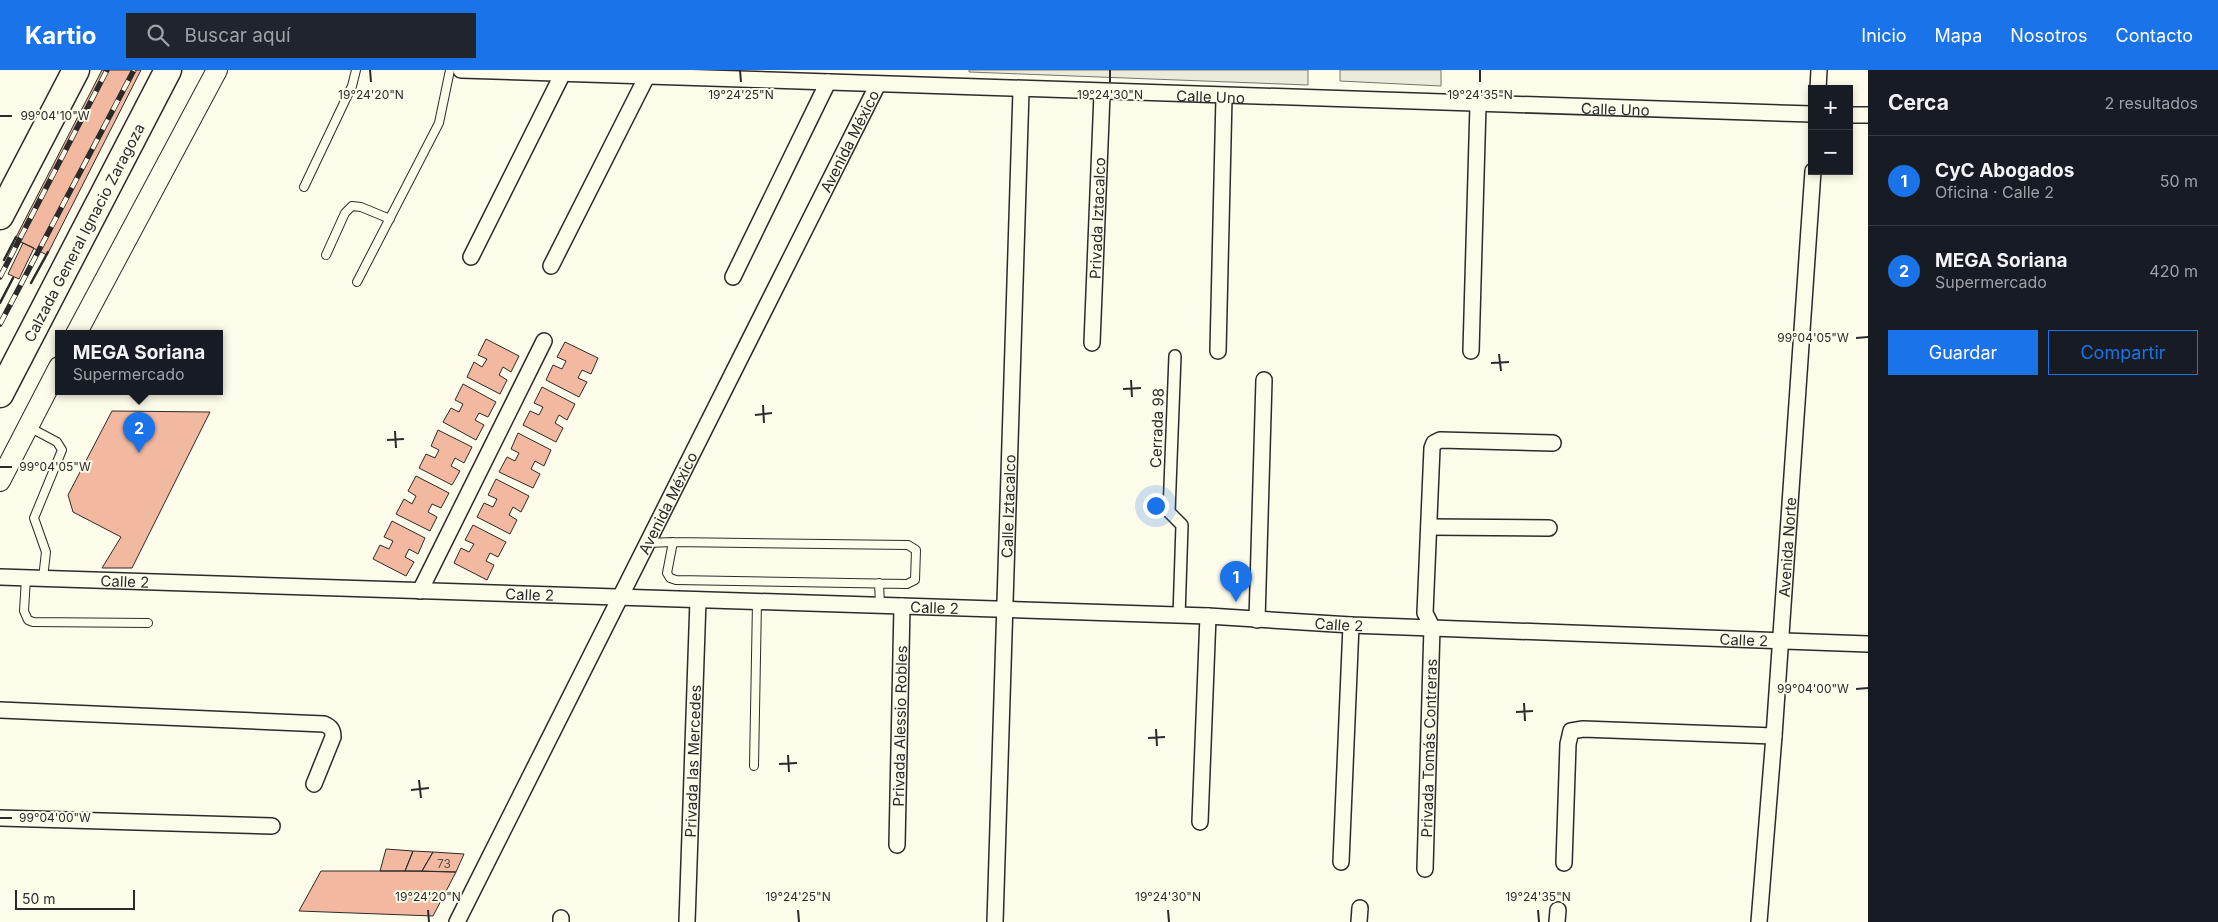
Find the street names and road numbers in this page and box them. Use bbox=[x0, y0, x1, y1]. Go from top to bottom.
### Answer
street label: Calle Uno bbox=[1176, 86, 1245, 107]
street label: Avenida México bbox=[816, 87, 883, 195]
street label: Calle Uno bbox=[1581, 98, 1650, 119]
street label: Calzada General Ignacio Zaragoza bbox=[19, 120, 148, 345]
street label: Privada Iztacalco bbox=[1085, 157, 1109, 279]
street label: Cerrada 98 bbox=[1146, 388, 1168, 468]
street label: Avenida México bbox=[634, 449, 701, 557]
street label: Calle Iztacalco bbox=[997, 454, 1019, 558]
street label: Avenida Norte bbox=[1774, 496, 1800, 598]
street label: Calle 2 bbox=[100, 571, 150, 591]
street label: Calle 2 bbox=[505, 584, 554, 604]
street label: Calle 2 bbox=[910, 597, 959, 617]
street label: Calle 2 bbox=[1314, 613, 1364, 635]
street label: Calle 2 bbox=[1719, 629, 1769, 650]
street label: Privada Alessio Robles bbox=[888, 645, 911, 807]
street label: Privada Tomás Contreras bbox=[1416, 658, 1441, 838]
street label: Privada las Mercedes bbox=[680, 684, 705, 838]

